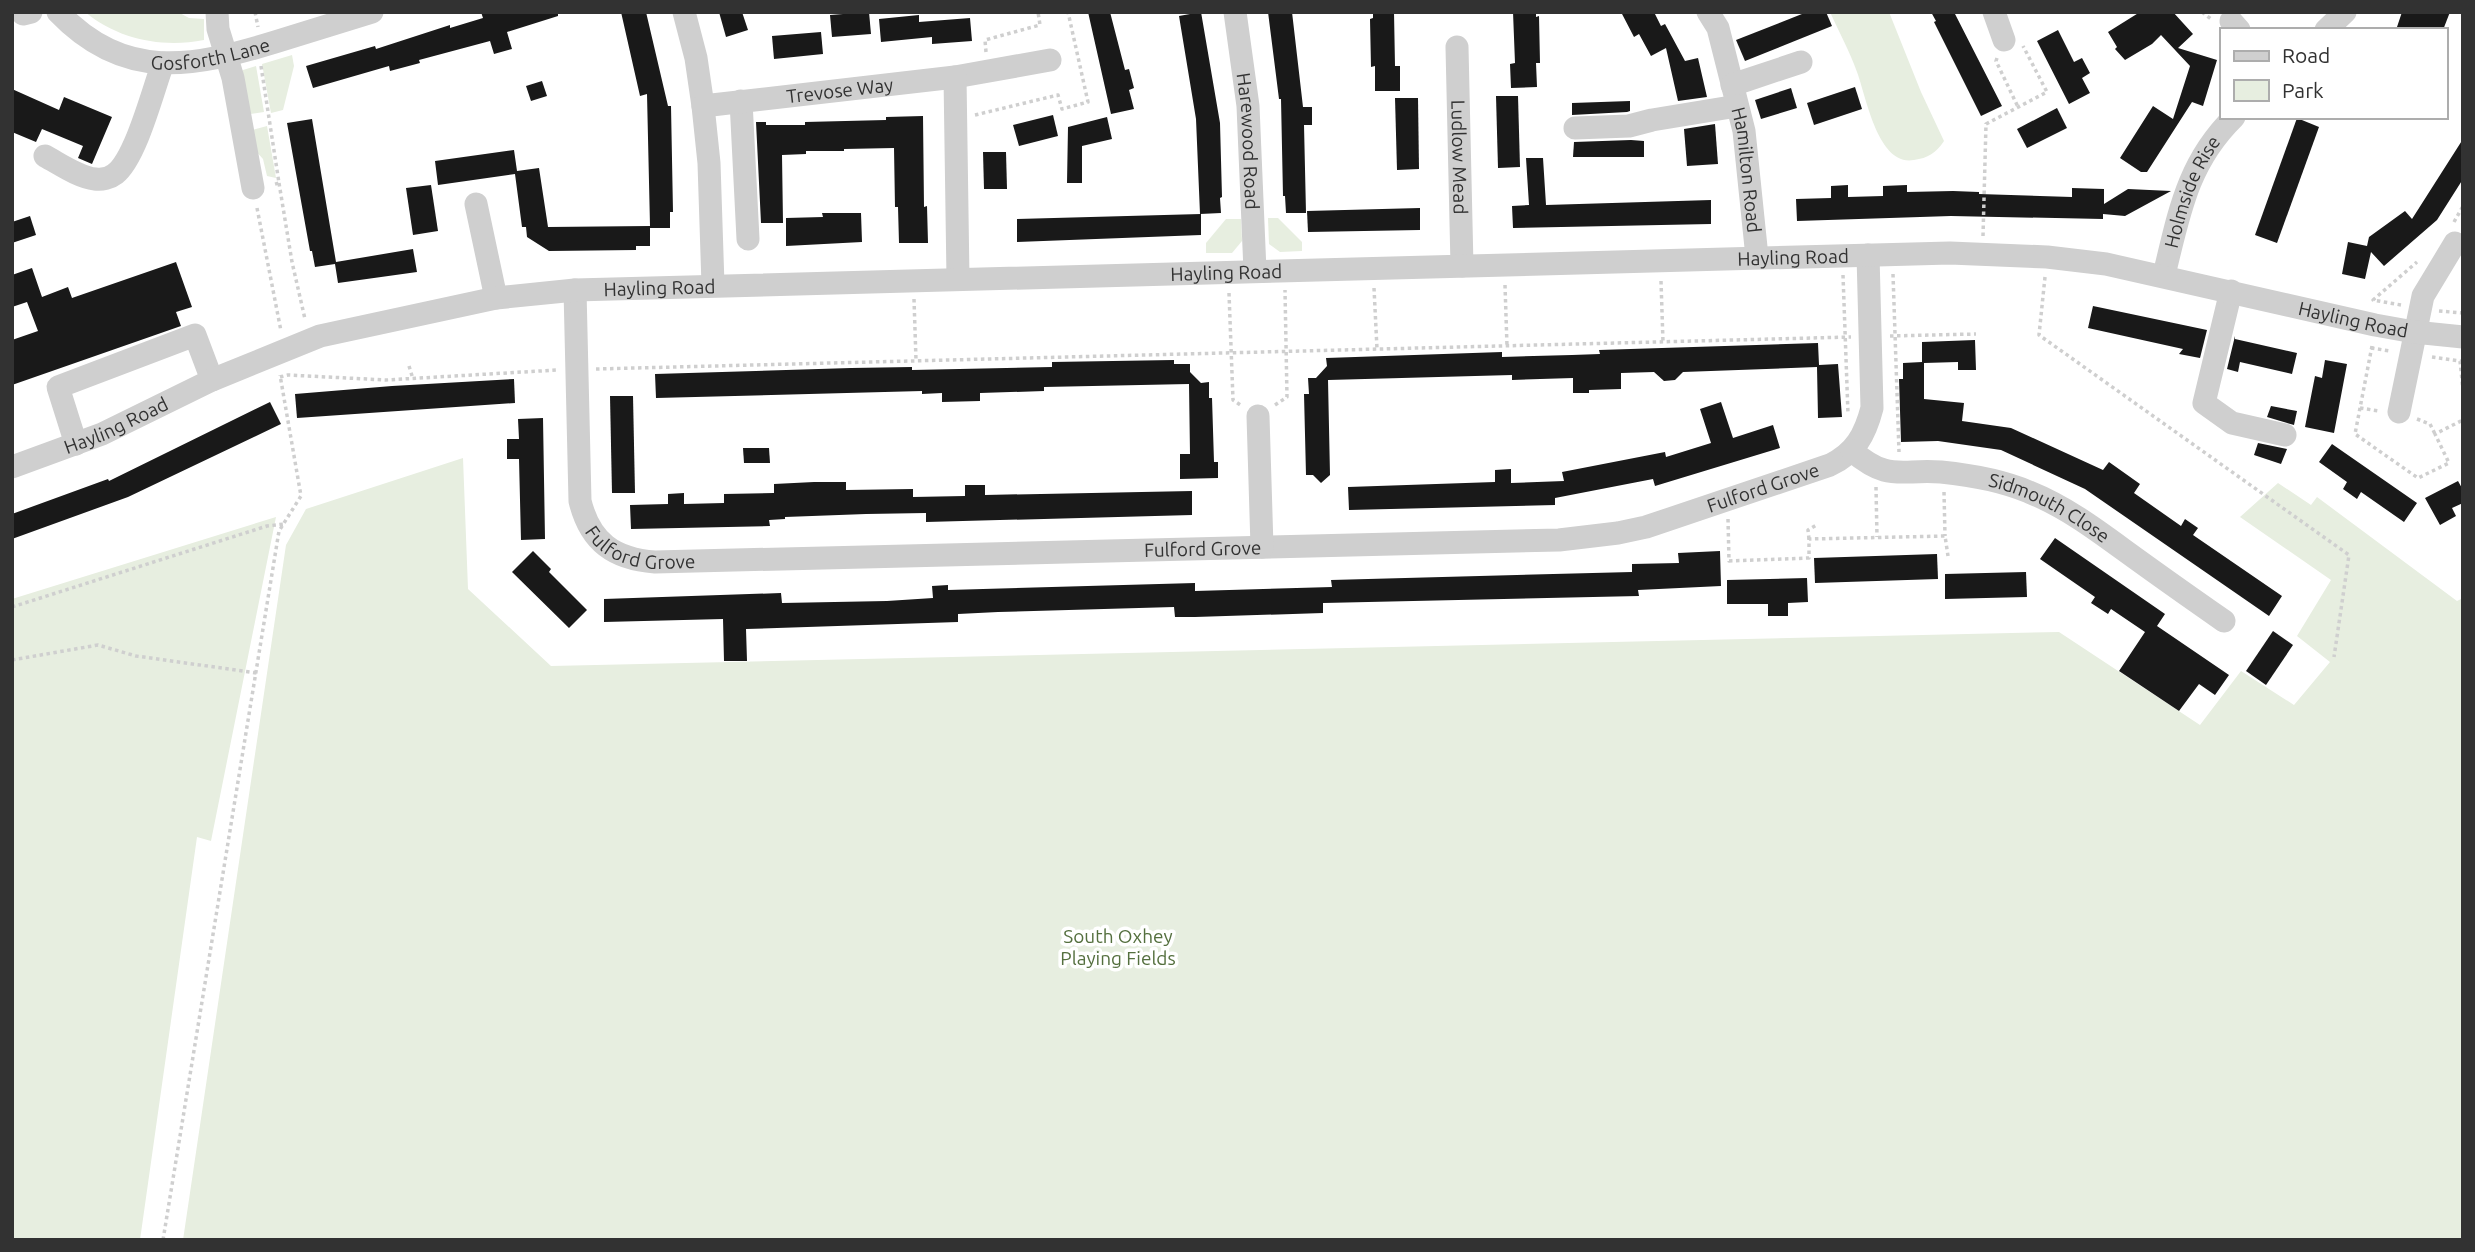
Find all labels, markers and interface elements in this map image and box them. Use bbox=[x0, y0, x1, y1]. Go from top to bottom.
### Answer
legend bbox=[2220, 28, 2447, 119]
street label: Gosforth Lane bbox=[150, 33, 273, 74]
text: Road bbox=[2282, 43, 2330, 67]
street label: Harewood Road bbox=[1233, 71, 1263, 210]
street label: Trevose Way bbox=[785, 73, 894, 107]
text: Park bbox=[2282, 78, 2324, 102]
street label: Ludlow Mead bbox=[1447, 99, 1472, 215]
street label: Hamilton Road bbox=[1727, 105, 1765, 234]
street label: Holmside Rise bbox=[2160, 131, 2224, 250]
street label: Hayling Road bbox=[1737, 245, 1849, 270]
street label: Hayling Road bbox=[1170, 260, 1282, 285]
street label: Hayling Road bbox=[603, 275, 716, 300]
street label: Hayling Road bbox=[2296, 297, 2410, 342]
street label: Hayling Road bbox=[61, 392, 172, 458]
street label: Fulford Grove bbox=[1704, 458, 1822, 517]
street label: Sidmouth Close bbox=[1986, 469, 2114, 547]
street label: Fulford Grove bbox=[581, 521, 696, 573]
street label: Fulford Grove bbox=[1144, 536, 1262, 561]
park label: South Oxhey Playing Fields bbox=[1060, 925, 1176, 969]

